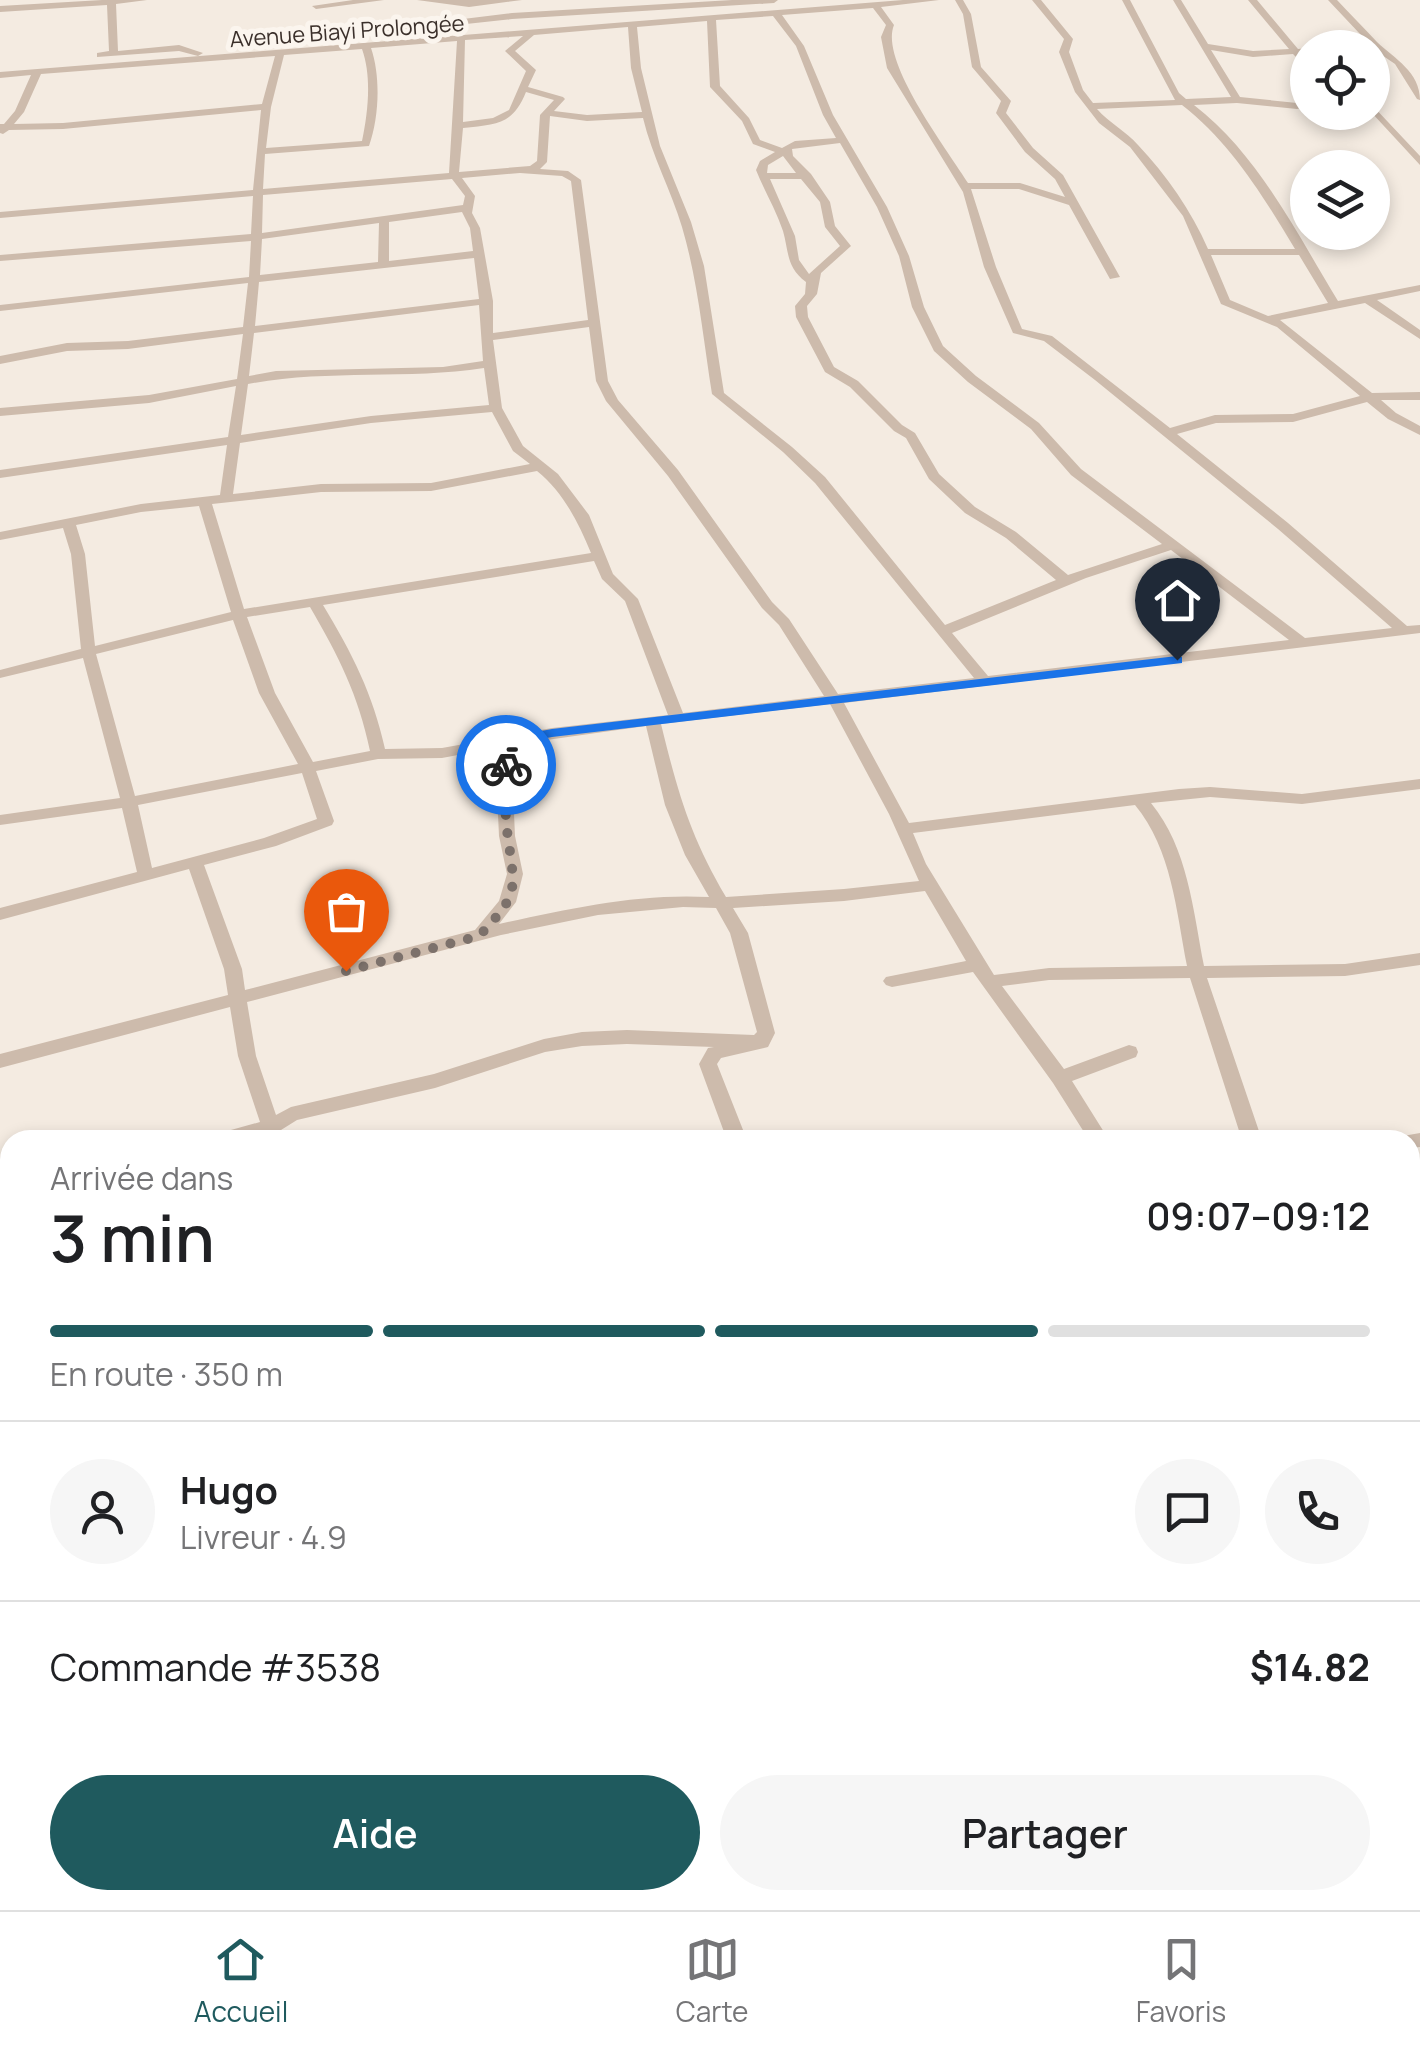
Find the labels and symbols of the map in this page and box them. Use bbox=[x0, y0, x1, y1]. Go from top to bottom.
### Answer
street label: Avenue Biayi Prolongée bbox=[229, 8, 465, 54]
pin bbox=[1135, 558, 1220, 661]
courier bbox=[456, 715, 556, 815]
pin bbox=[304, 869, 389, 972]

